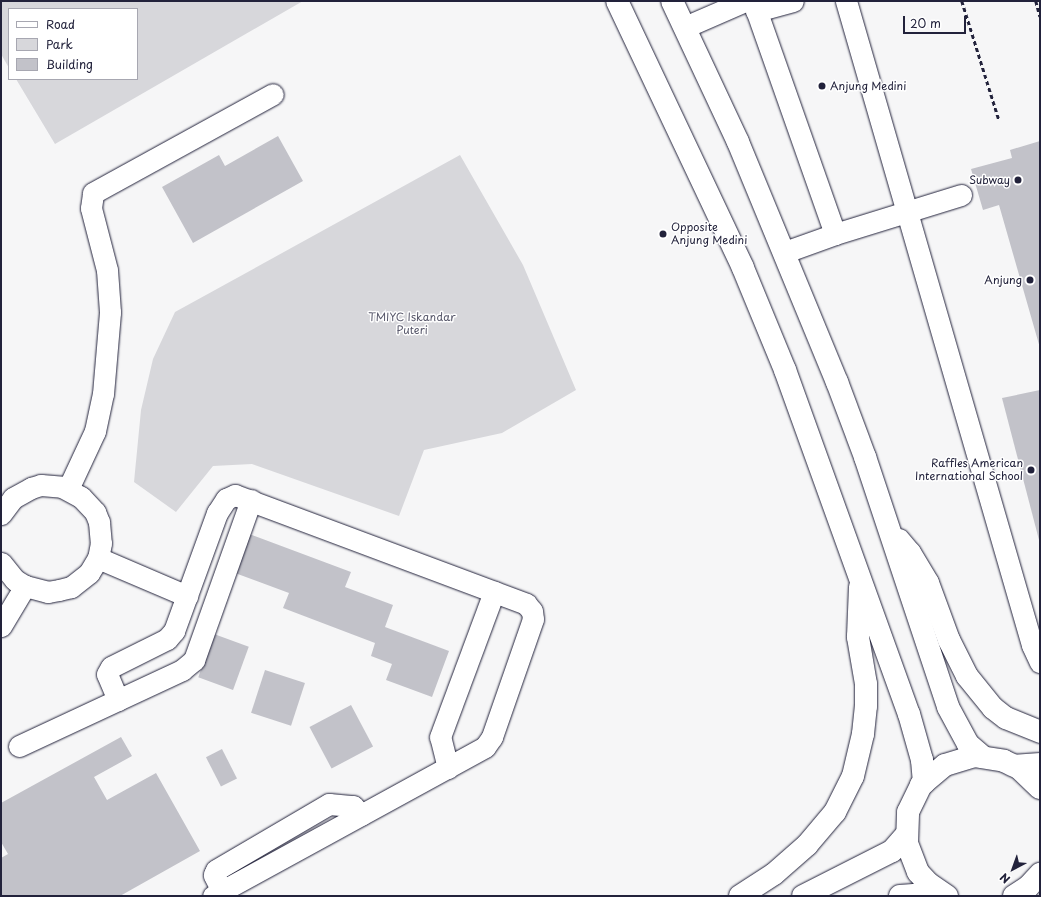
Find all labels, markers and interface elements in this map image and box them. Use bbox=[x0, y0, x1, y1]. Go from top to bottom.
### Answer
legend bbox=[8, 8, 138, 80]
scale bar bbox=[905, 8, 968, 34]
text: 20 m bbox=[910, 14, 941, 32]
text: Road bbox=[46, 15, 75, 33]
text: Park bbox=[46, 35, 73, 53]
text: Building bbox=[46, 55, 93, 73]
place label: Anjung Medini bbox=[830, 79, 906, 93]
marker: Anjung Medini bbox=[817, 81, 827, 91]
place label: Subway bbox=[969, 173, 1010, 187]
marker: Subway bbox=[1013, 175, 1023, 185]
place label: Opposite Anjung Medini bbox=[671, 221, 747, 247]
marker: Opposite Anjung Medini bbox=[658, 229, 668, 239]
place label: Anjung bbox=[984, 273, 1022, 287]
marker: Anjung bbox=[1025, 275, 1035, 285]
park label: TMIYC Iskandar Puteri bbox=[369, 311, 455, 337]
place label: Raffles American International School bbox=[915, 457, 1023, 483]
marker: Raffles American International School bbox=[1026, 465, 1036, 475]
north arrow bbox=[993, 849, 1033, 889]
text: N bbox=[996, 869, 1014, 888]

